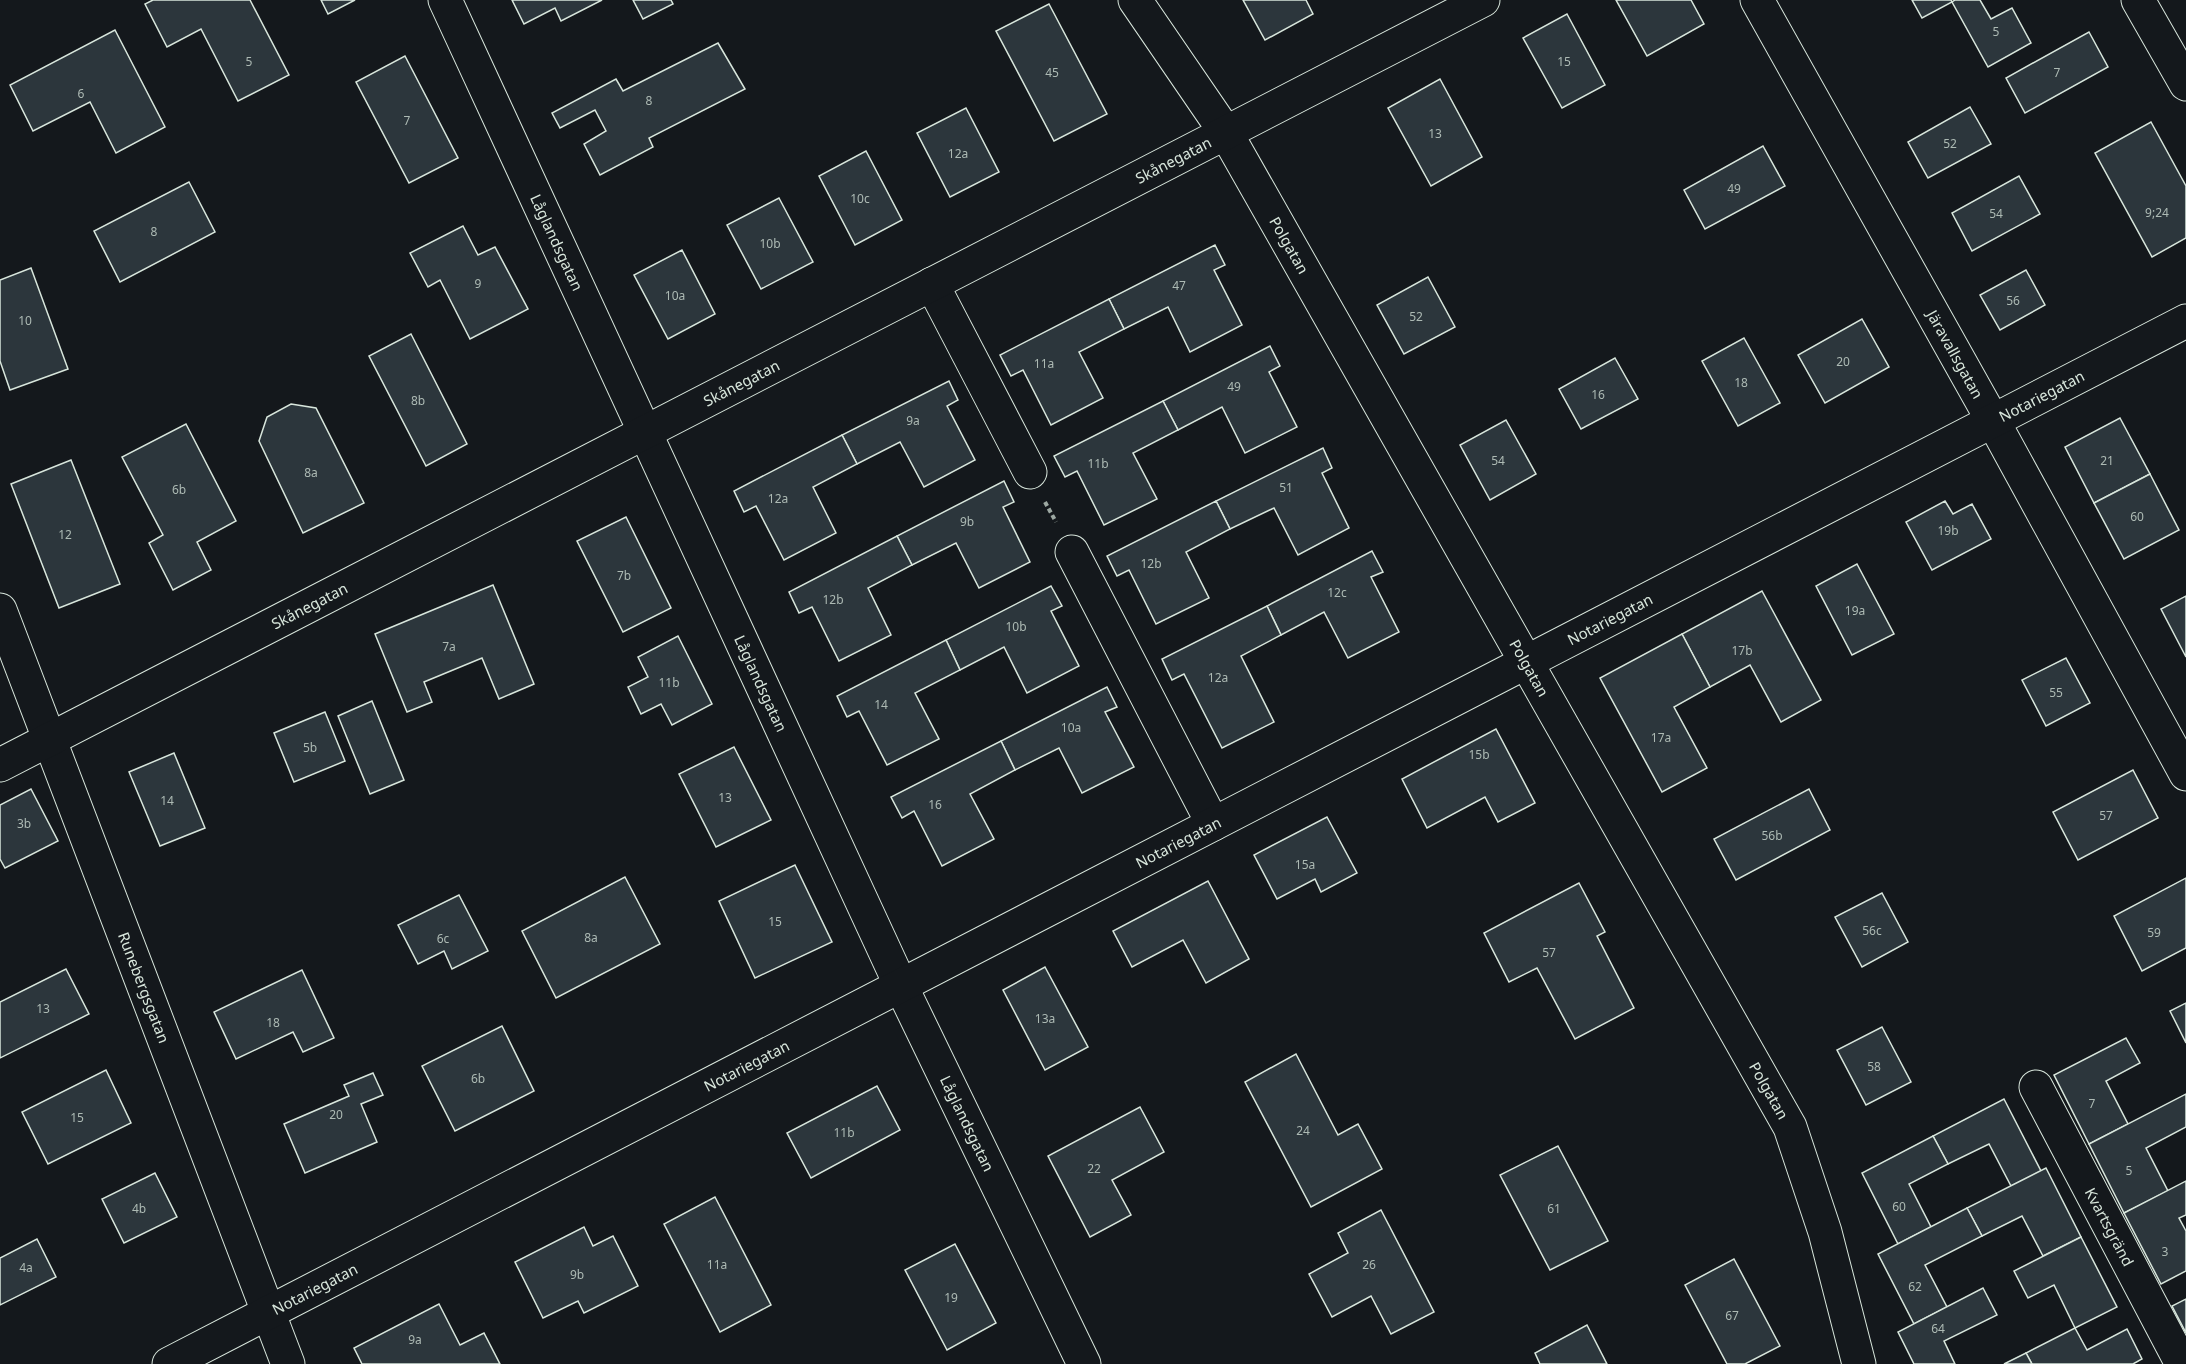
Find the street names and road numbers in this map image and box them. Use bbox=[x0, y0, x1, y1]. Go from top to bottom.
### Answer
street label: Skånegatan bbox=[1132, 132, 1215, 188]
street label: Låglandsgatan bbox=[526, 191, 588, 294]
street label: Polgatan bbox=[1265, 213, 1314, 277]
street label: Järavallsgatan bbox=[1922, 305, 1988, 402]
street label: Skånegatan bbox=[700, 355, 783, 411]
street label: Notariegatan bbox=[1995, 365, 2088, 426]
street label: Skånegatan bbox=[268, 577, 351, 633]
street label: Notariegatan bbox=[1564, 589, 1656, 649]
street label: Låglandsgatan bbox=[730, 632, 792, 735]
street label: Polgatan bbox=[1505, 636, 1554, 700]
street label: Notariegatan bbox=[1132, 812, 1224, 873]
street label: Runebergsgatan bbox=[114, 929, 174, 1046]
street label: Notariegatan bbox=[700, 1035, 793, 1096]
street label: Polgatan bbox=[1745, 1058, 1793, 1123]
street label: Låglandsgatan bbox=[936, 1072, 999, 1175]
street label: Kvartsgränd bbox=[2081, 1184, 2139, 1270]
street label: Notariegatan bbox=[268, 1258, 361, 1319]

